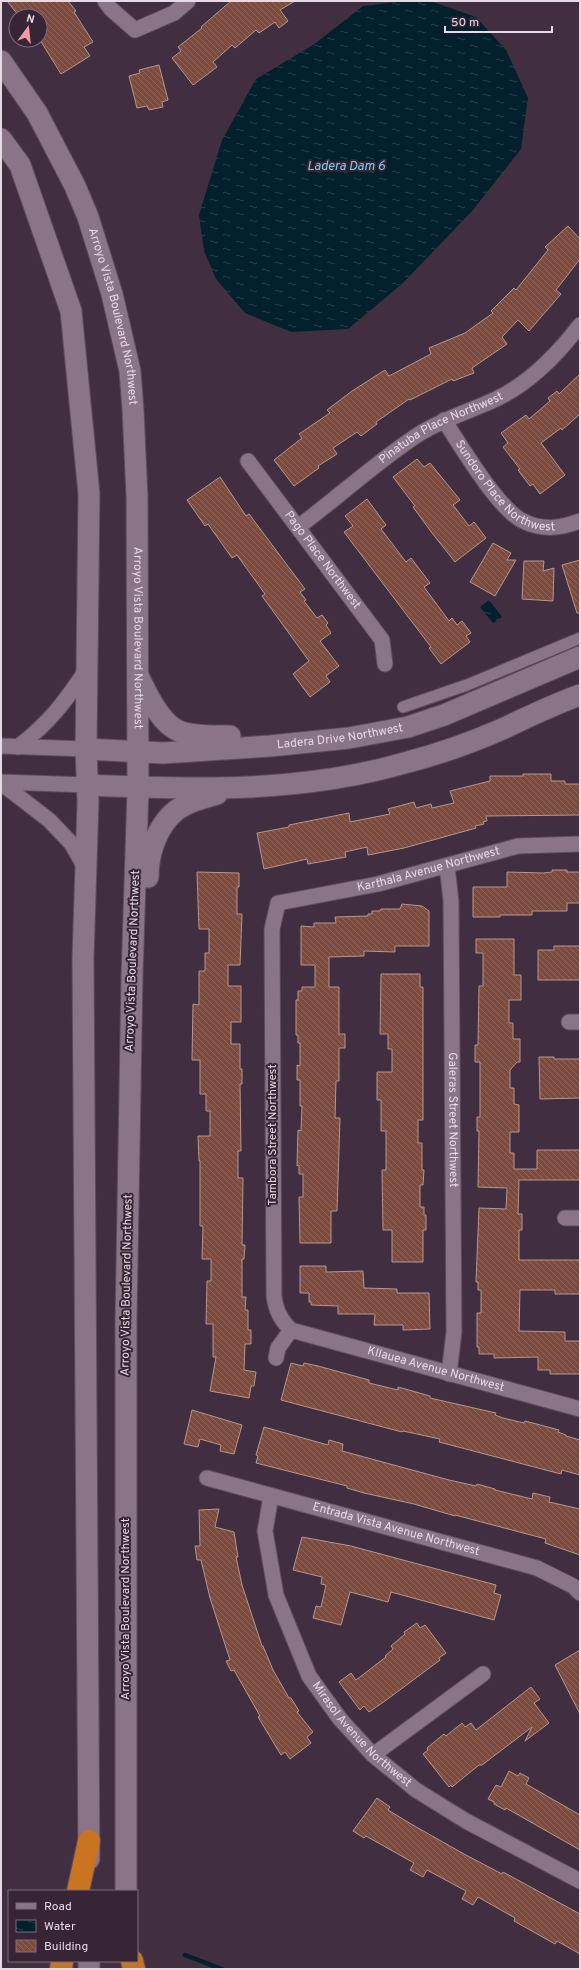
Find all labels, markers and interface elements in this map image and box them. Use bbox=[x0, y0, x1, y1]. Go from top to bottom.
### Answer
north arrow bbox=[8, 8, 48, 48]
scale bar bbox=[445, 8, 552, 34]
text: N bbox=[25, 12, 36, 27]
text: 50 m bbox=[451, 15, 479, 31]
water label: Ladera Dam 6 bbox=[307, 159, 386, 175]
street label: Arroyo Vista Boulevard Northwest bbox=[84, 226, 141, 406]
street label: Pinatuba Place Northwest bbox=[376, 389, 506, 468]
street label: Sundoro Place Northwest bbox=[451, 437, 556, 535]
street label: Pago Place Northwest bbox=[280, 508, 364, 613]
street label: Arroyo Vista Boulevard Northwest bbox=[129, 547, 146, 729]
street label: Ladera Drive Northwest bbox=[276, 720, 404, 753]
street label: Karthala Avenue Northwest bbox=[356, 843, 502, 896]
street label: Arroyo Vista Boulevard Northwest bbox=[122, 870, 144, 1052]
street label: Galeras Street Northwest bbox=[444, 1052, 461, 1187]
street label: Tambora Street Northwest bbox=[265, 1064, 281, 1206]
street label: Arroyo Vista Boulevard Northwest bbox=[117, 1194, 137, 1376]
street label: KIlauea Avenue Northwest bbox=[365, 1343, 506, 1396]
street label: Entrada Vista Avenue Northwest bbox=[311, 1499, 481, 1560]
street label: Arroyo Vista Boulevard Northwest bbox=[118, 1518, 134, 1700]
street label: Mirasol Avenue Northwest bbox=[308, 1679, 415, 1791]
legend bbox=[8, 1890, 138, 1962]
text: Road bbox=[44, 1899, 72, 1915]
text: Water bbox=[44, 1919, 76, 1935]
text: Building bbox=[44, 1939, 88, 1955]

